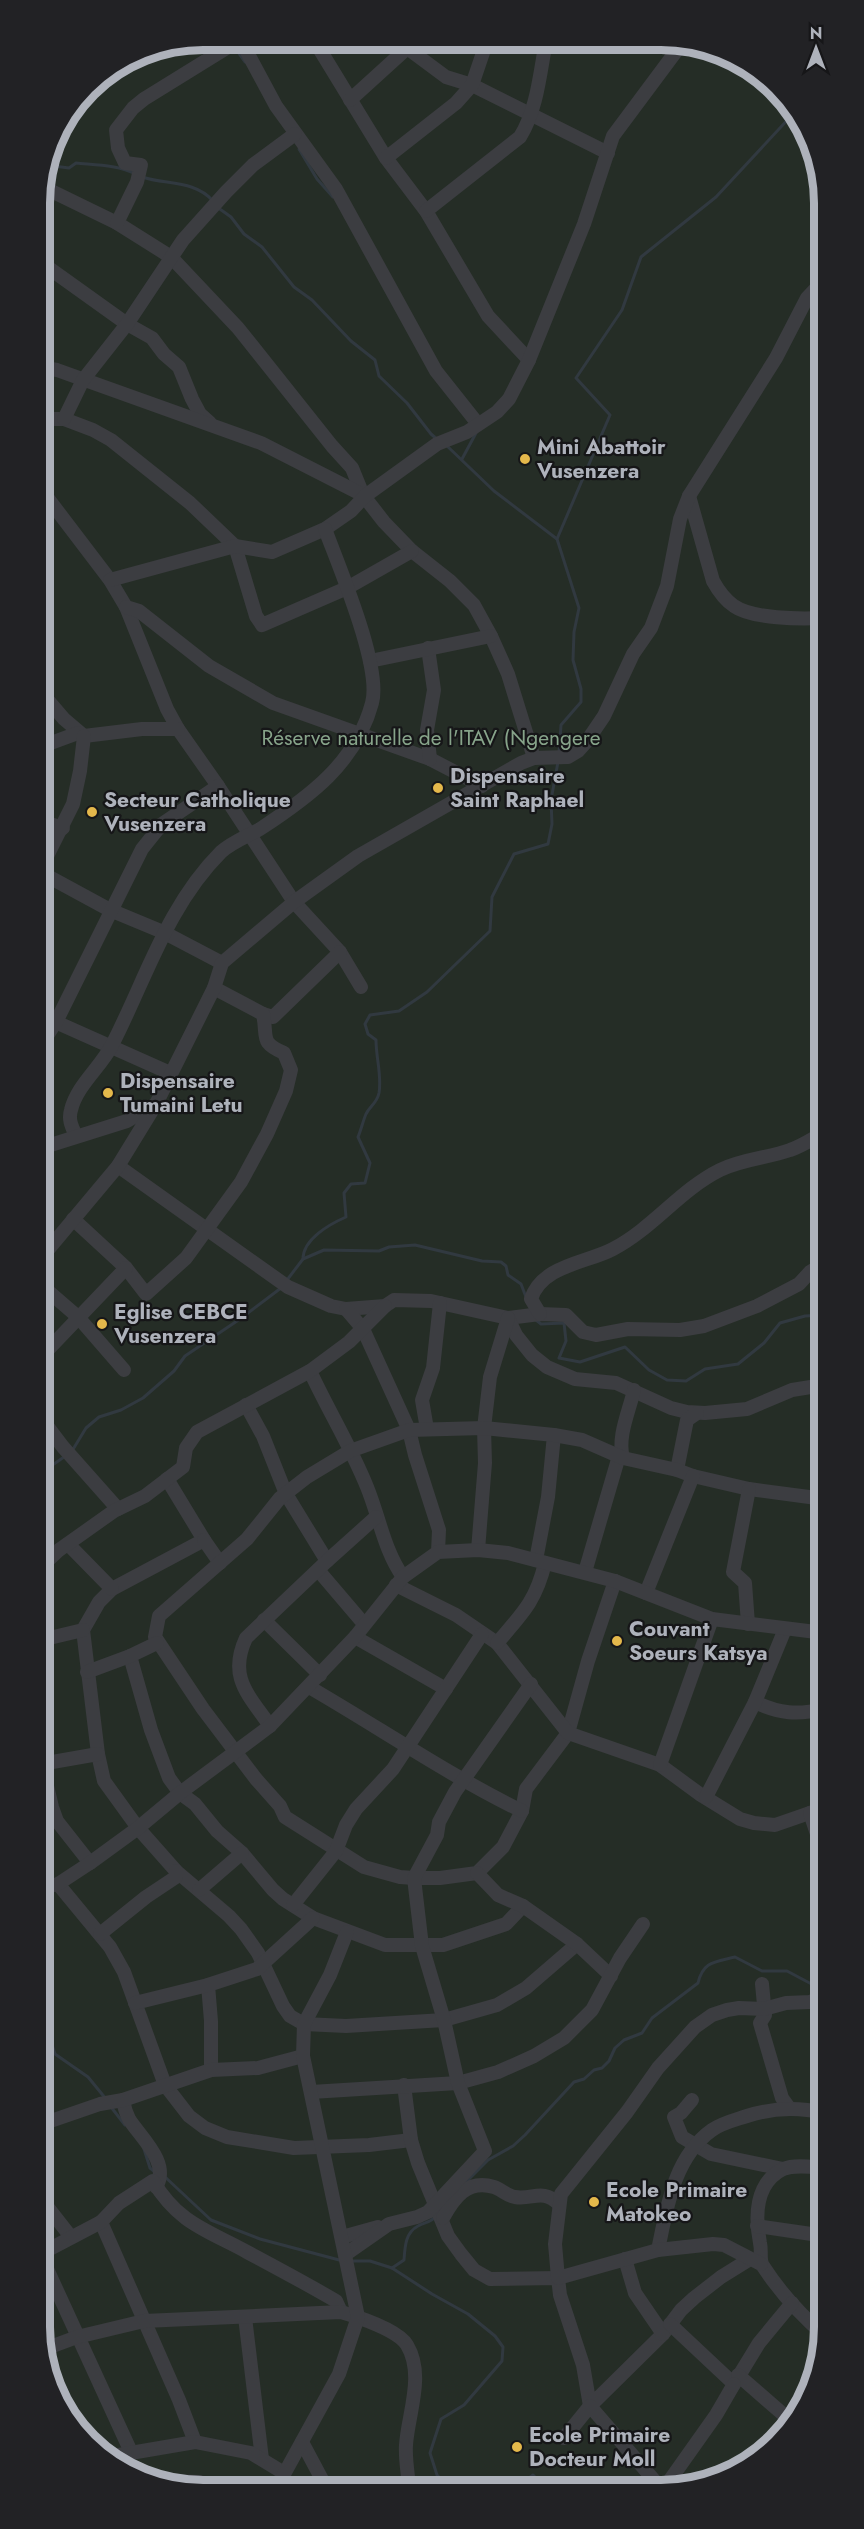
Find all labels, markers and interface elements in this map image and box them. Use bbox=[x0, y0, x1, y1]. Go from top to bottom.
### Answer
north arrow bbox=[786, 18, 846, 78]
text: N bbox=[810, 22, 822, 45]
place label: Mini Abattoir Vusenzera bbox=[536, 432, 666, 486]
marker: Mini Abattoir Vusenzera bbox=[518, 452, 532, 466]
park label: Réserve naturelle de l'ITAV (Ngengere bbox=[261, 723, 601, 753]
place label: Dispensaire Saint Raphael bbox=[450, 761, 584, 815]
marker: Dispensaire Saint Raphael bbox=[431, 781, 445, 795]
place label: Secteur Catholique Vusenzera bbox=[103, 785, 291, 839]
marker: Secteur Catholique Vusenzera bbox=[85, 805, 99, 819]
place label: Dispensaire Tumaini Letu bbox=[120, 1066, 243, 1120]
marker: Dispensaire Tumaini Letu bbox=[101, 1086, 115, 1100]
place label: Eglise CEBCE Vusenzera bbox=[113, 1297, 248, 1351]
marker: Eglise CEBCE Vusenzera bbox=[95, 1317, 109, 1331]
place label: Couvant Soeurs Katsya bbox=[629, 1614, 768, 1668]
marker: Couvant Soeurs Katsya bbox=[610, 1634, 624, 1648]
place label: Ecole Primaire Matokeo bbox=[606, 2175, 747, 2229]
marker: Ecole Primaire Matokeo bbox=[587, 2195, 601, 2209]
place label: Ecole Primaire Docteur Moll bbox=[529, 2420, 670, 2474]
marker: Ecole Primaire Docteur Moll bbox=[510, 2440, 524, 2454]

